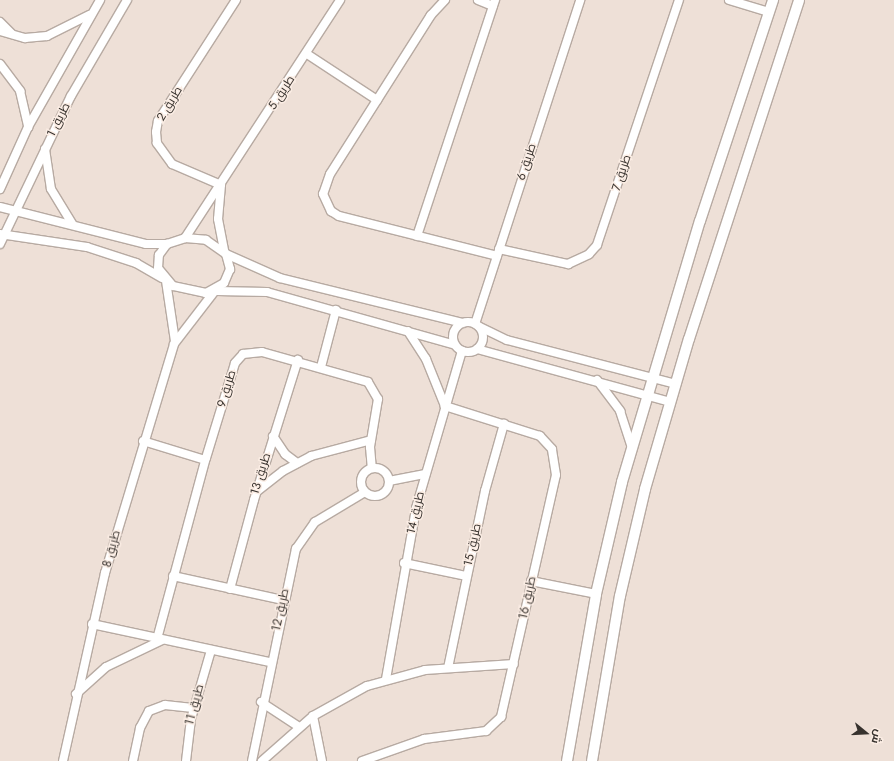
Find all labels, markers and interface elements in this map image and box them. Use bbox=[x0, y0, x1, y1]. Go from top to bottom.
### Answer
street label: طريق 5 bbox=[266, 73, 298, 113]
street label: طريق 2 bbox=[154, 84, 186, 124]
street label: طريق 1 bbox=[44, 101, 74, 139]
street label: طريق 6 bbox=[514, 142, 540, 182]
street label: طريق 7 bbox=[609, 153, 635, 193]
street label: طريق 9 bbox=[215, 369, 239, 409]
street label: طريق 13 bbox=[248, 451, 274, 497]
street label: طريق 14 bbox=[404, 490, 428, 536]
street label: طريق 15 bbox=[461, 522, 485, 568]
street label: طريق 8 bbox=[100, 529, 124, 569]
street label: طريق 16 bbox=[516, 575, 540, 621]
street label: طريق 12 bbox=[269, 587, 293, 633]
street label: طريق 11 bbox=[183, 683, 207, 727]
north arrow bbox=[846, 713, 886, 753]
text: ش bbox=[868, 728, 887, 746]

